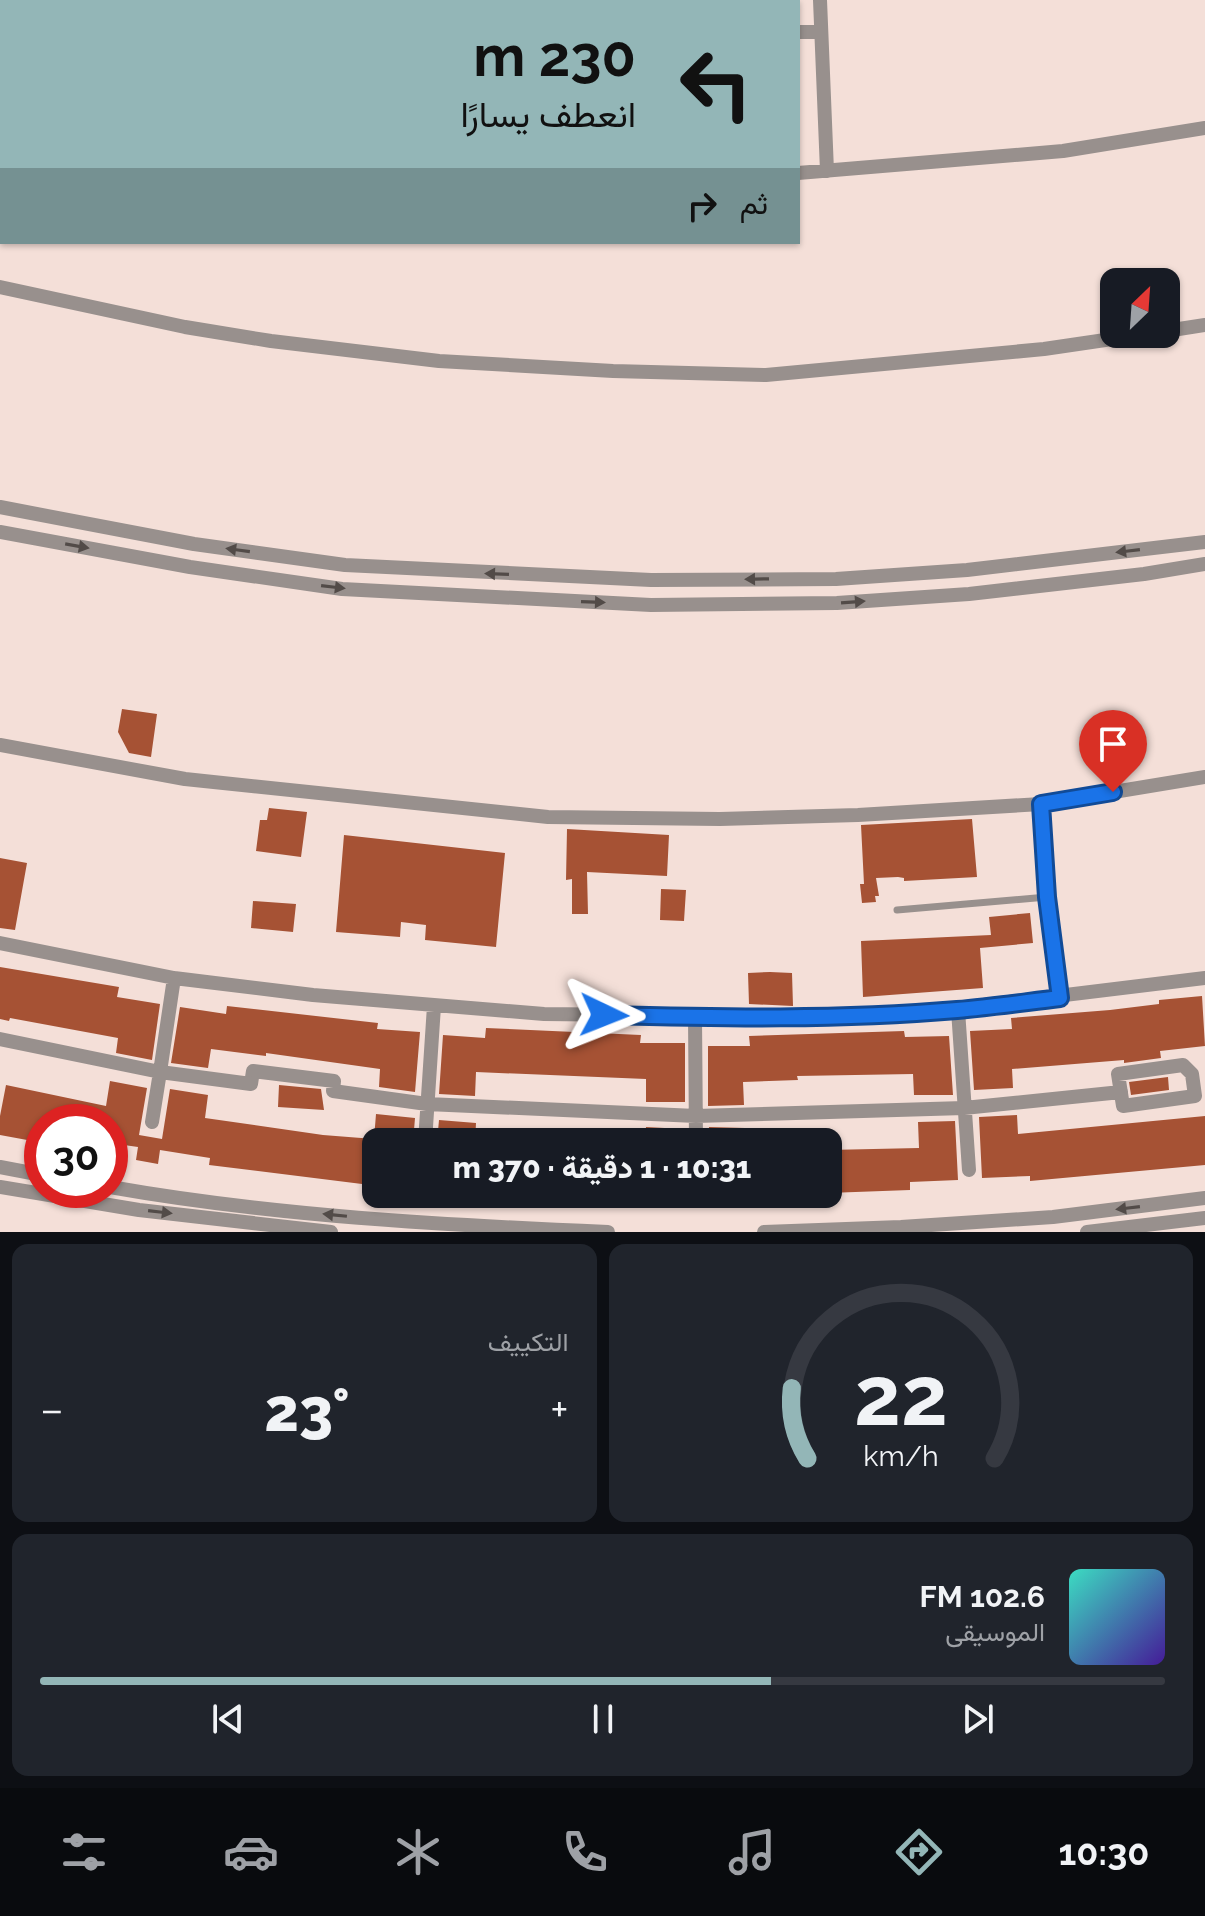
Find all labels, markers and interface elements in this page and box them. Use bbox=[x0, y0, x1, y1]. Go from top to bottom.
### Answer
text: 230 m bbox=[473, 23, 636, 89]
icon: left bbox=[664, 32, 768, 136]
text: انعطف يسارًا bbox=[461, 93, 636, 135]
icon: right bbox=[680, 184, 724, 228]
text: ثم bbox=[740, 186, 768, 221]
north arrow bbox=[1100, 268, 1180, 348]
map controls bbox=[1100, 268, 1180, 348]
one-way arrow bbox=[64, 540, 89, 552]
one-way arrow bbox=[226, 543, 251, 556]
one-way arrow bbox=[1115, 545, 1140, 558]
one-way arrow bbox=[484, 567, 509, 580]
one-way arrow bbox=[744, 573, 769, 585]
one-way arrow bbox=[321, 581, 346, 594]
one-way arrow bbox=[841, 595, 866, 608]
one-way arrow bbox=[581, 596, 606, 609]
pin bbox=[1079, 710, 1147, 792]
icon: arrive bbox=[1091, 722, 1135, 766]
position arrow bbox=[562, 973, 646, 1057]
speed limit sign: 30 bbox=[24, 1104, 128, 1208]
text: 10:31 · 1 دقيقة · 370 m bbox=[453, 1150, 751, 1185]
one-way arrow bbox=[1115, 1201, 1140, 1214]
one-way arrow bbox=[148, 1206, 173, 1219]
one-way arrow bbox=[322, 1208, 347, 1221]
text: التكييف bbox=[488, 1327, 569, 1357]
text: 22 bbox=[854, 1347, 948, 1444]
text: 23° bbox=[264, 1375, 350, 1445]
text: − bbox=[40, 1384, 64, 1435]
text: + bbox=[550, 1384, 569, 1435]
text: km/h bbox=[863, 1439, 938, 1473]
text: 102.6 FM bbox=[920, 1579, 1045, 1614]
text: الموسيقى bbox=[945, 1617, 1045, 1647]
icon: previous bbox=[206, 1697, 250, 1741]
icon: pause bbox=[581, 1697, 625, 1741]
icon: next bbox=[956, 1697, 1000, 1741]
icon: filters bbox=[56, 1824, 112, 1880]
icon: car bbox=[223, 1824, 279, 1880]
icon: climate bbox=[390, 1824, 446, 1880]
icon: phone bbox=[557, 1824, 613, 1880]
icon: music bbox=[724, 1824, 780, 1880]
icon: directions bbox=[891, 1824, 947, 1880]
text: 10:30 bbox=[1058, 1831, 1149, 1873]

